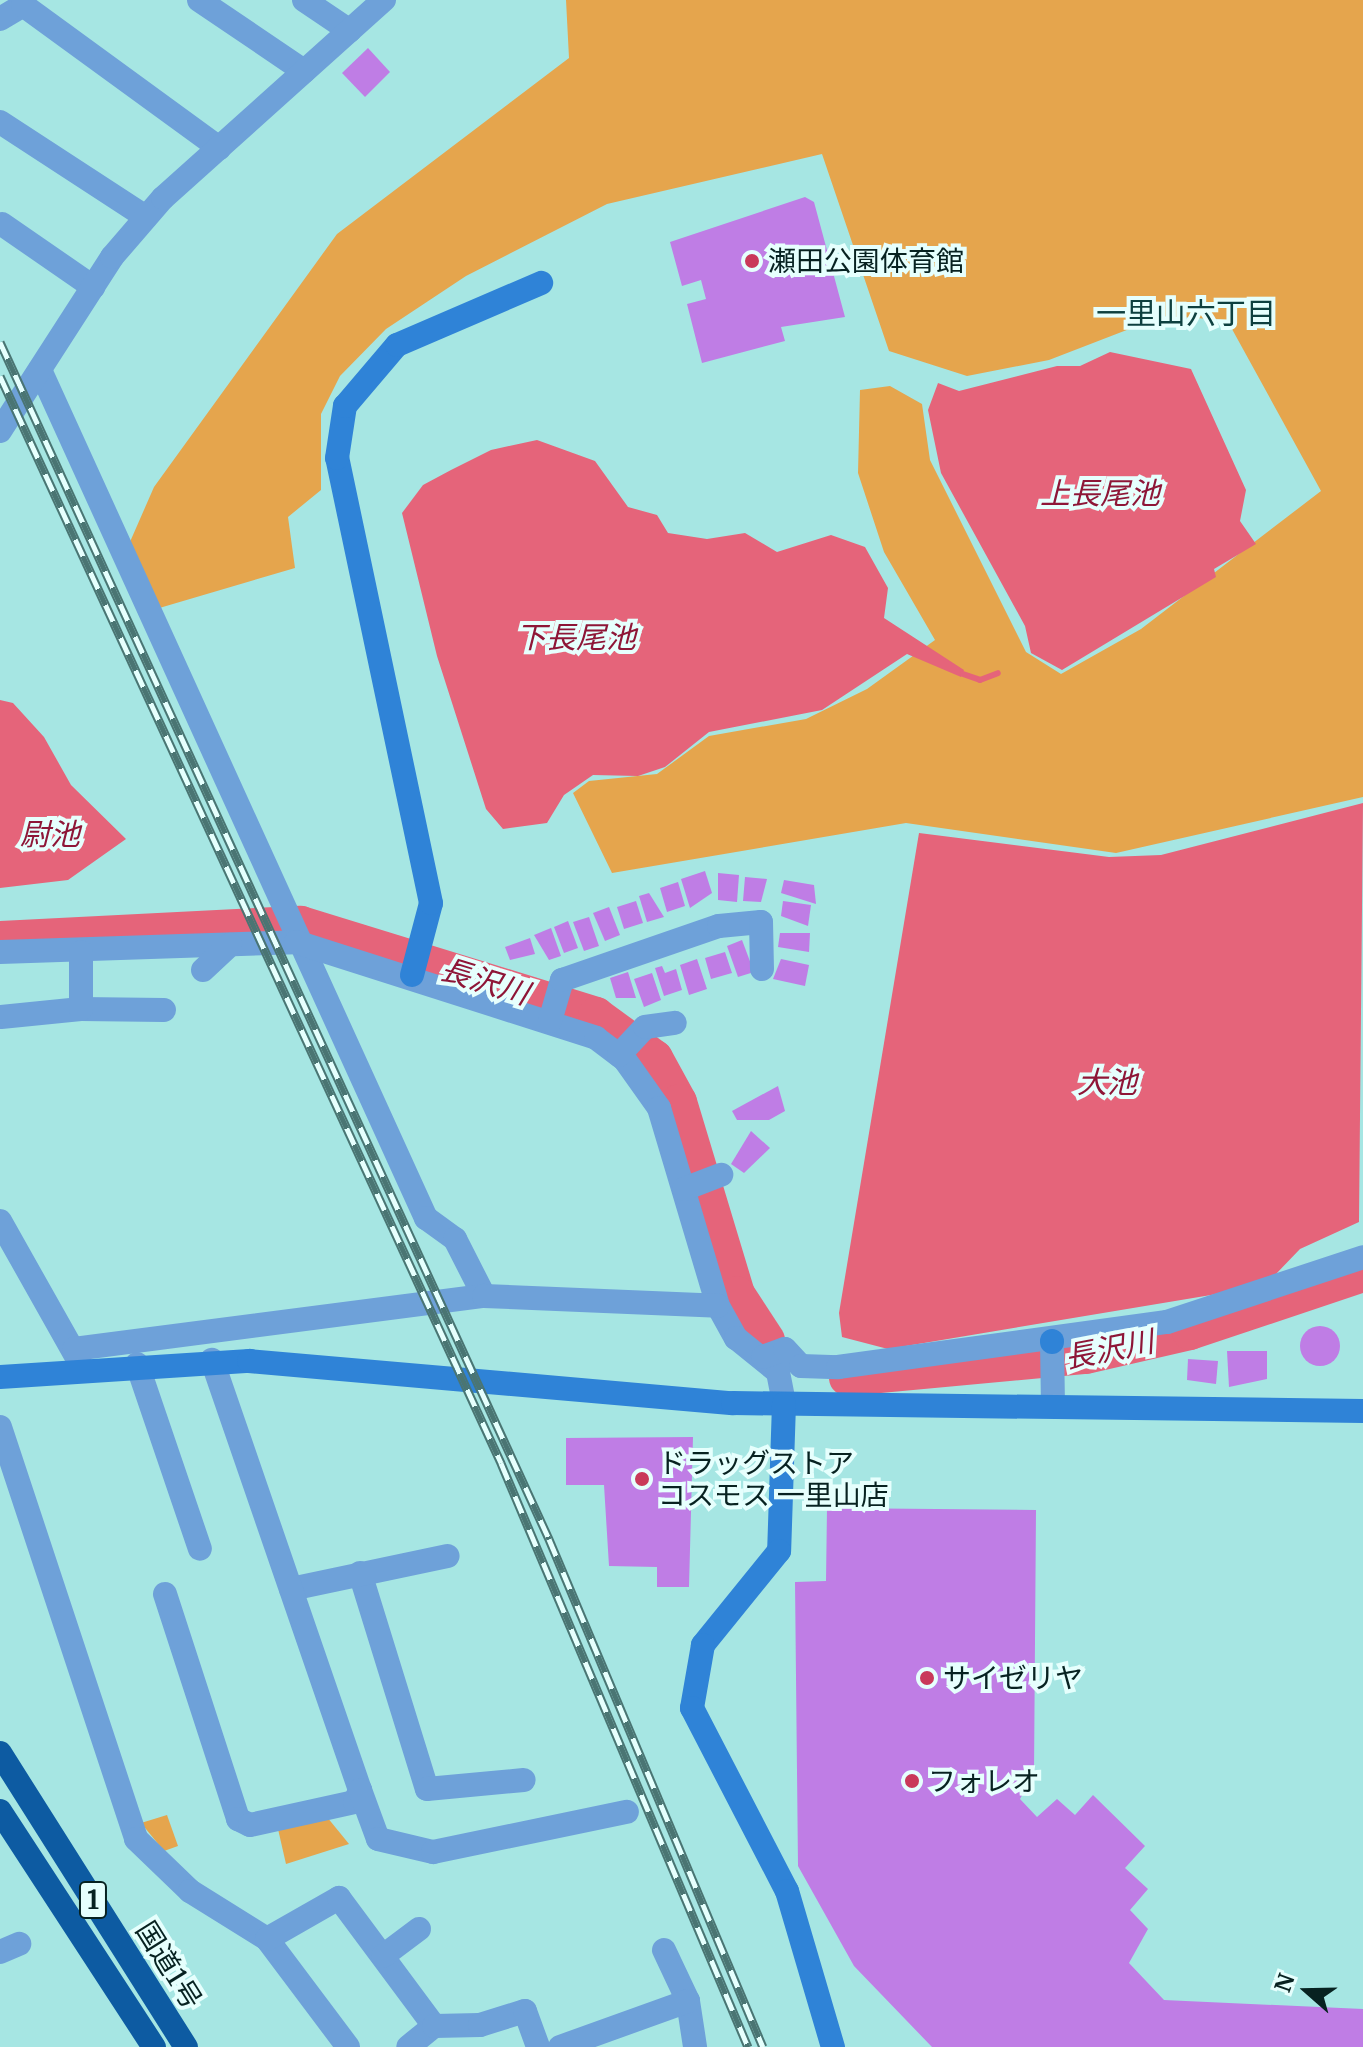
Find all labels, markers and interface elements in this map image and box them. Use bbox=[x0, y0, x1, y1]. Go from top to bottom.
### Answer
place label: 瀬田公園体育館 bbox=[768, 244, 964, 278]
marker: 瀬田公園体育館 bbox=[743, 252, 761, 270]
district label: 一里山六丁目 bbox=[1096, 295, 1276, 331]
water label: 上長尾池 bbox=[1040, 475, 1160, 511]
water label: 下長尾池 bbox=[516, 619, 636, 655]
water label: 尉池 bbox=[20, 816, 80, 852]
water label: 長沢川 bbox=[437, 951, 533, 1011]
water label: 大池 bbox=[1077, 1064, 1137, 1100]
water label: 長沢川 bbox=[1061, 1323, 1157, 1375]
place label: ドラッグストア コスモス 一里山店 bbox=[658, 1446, 889, 1512]
marker: ドラッグストア コスモス 一里山店 bbox=[633, 1470, 651, 1488]
place label: サイゼリヤ bbox=[943, 1661, 1083, 1695]
marker: サイゼリヤ bbox=[918, 1669, 936, 1687]
place label: フォレオ bbox=[928, 1764, 1040, 1798]
marker: フォレオ bbox=[903, 1772, 921, 1790]
road number: 1 bbox=[77, 1878, 109, 1922]
street label: 国道1号 bbox=[129, 1915, 209, 2015]
north arrow bbox=[1267, 1951, 1347, 2031]
text: N bbox=[1268, 1970, 1301, 1996]

